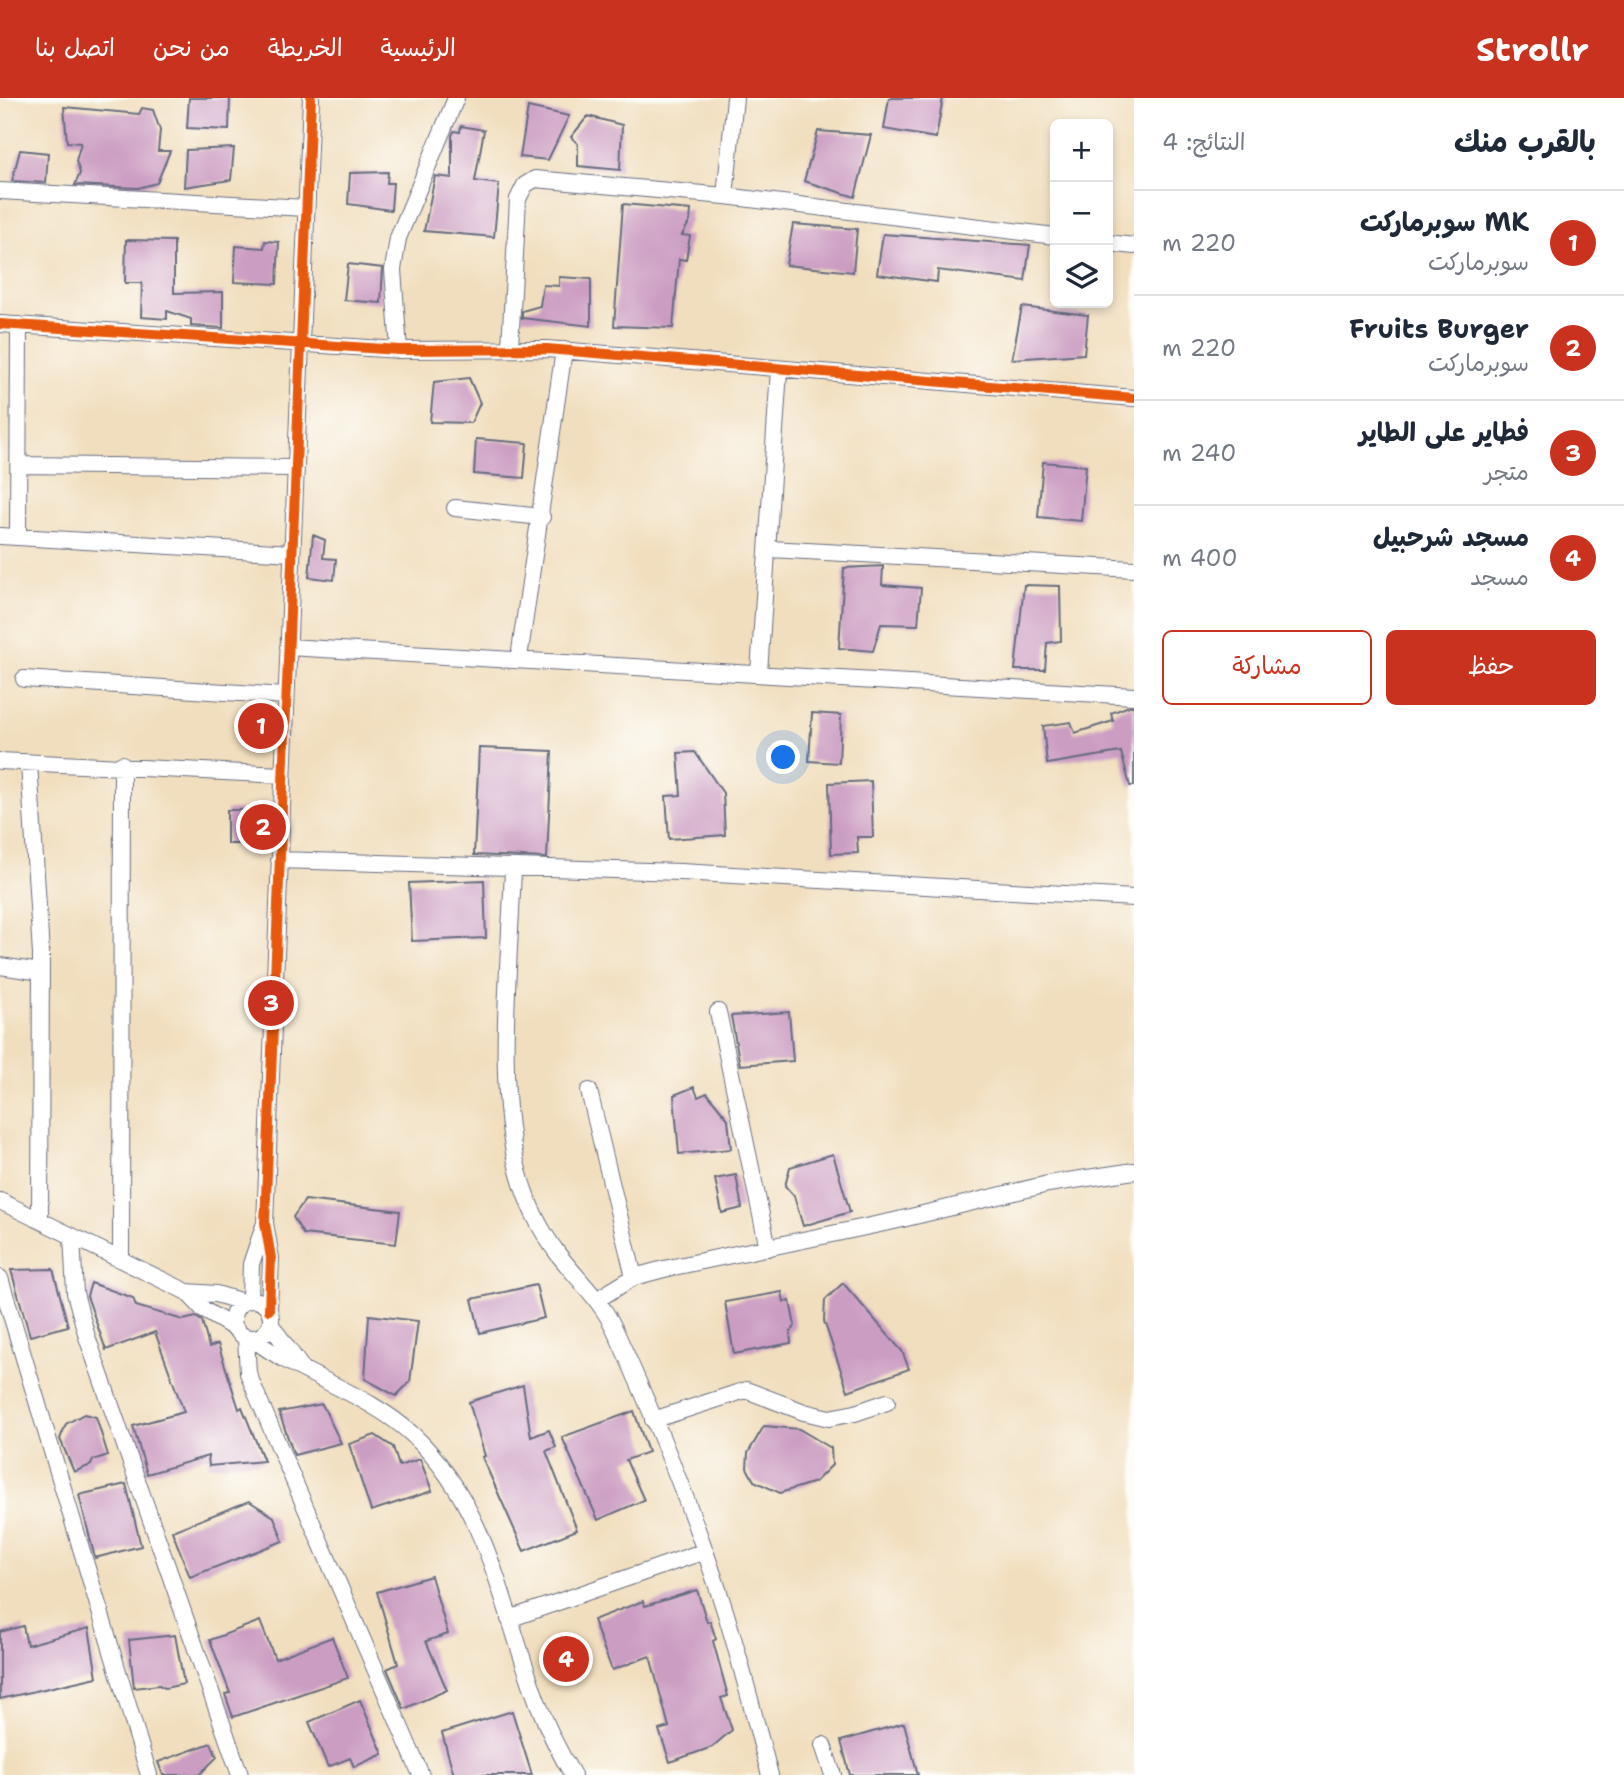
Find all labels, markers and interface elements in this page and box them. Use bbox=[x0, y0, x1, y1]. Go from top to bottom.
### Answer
text: Strollr bbox=[1476, 27, 1589, 72]
text: اتصل بنا bbox=[35, 32, 115, 64]
text: من نحن bbox=[153, 32, 230, 64]
text: الخريطة bbox=[268, 32, 343, 64]
text: الرئيسية bbox=[381, 32, 456, 64]
map controls bbox=[1050, 119, 1113, 308]
button: + bbox=[1050, 119, 1113, 182]
text: بالقرب منك bbox=[1454, 121, 1596, 162]
text: النتائج: 4 bbox=[1162, 127, 1245, 157]
button: − bbox=[1050, 182, 1113, 245]
text: MK سوبرماركت bbox=[1360, 204, 1529, 239]
text: 220 m bbox=[1162, 228, 1236, 258]
text: 1 bbox=[1568, 228, 1578, 258]
button: layers bbox=[1050, 245, 1113, 308]
text: سوبرماركت bbox=[1428, 247, 1529, 277]
text: Fruits Burger bbox=[1349, 311, 1529, 346]
text: 220 m bbox=[1162, 333, 1236, 363]
text: 2 bbox=[1565, 333, 1581, 363]
text: سوبرماركت bbox=[1428, 348, 1529, 378]
text: فطاير على الطاير bbox=[1359, 414, 1529, 449]
text: 240 m bbox=[1162, 438, 1236, 468]
text: 3 bbox=[1565, 438, 1581, 468]
text: متجر bbox=[1484, 457, 1529, 487]
text: مسجد شرحبيل bbox=[1373, 519, 1529, 554]
text: 400 m bbox=[1162, 543, 1238, 573]
text: 4 bbox=[1565, 543, 1581, 573]
text: مسجد bbox=[1470, 562, 1529, 592]
button: مشاركة bbox=[1162, 630, 1372, 705]
button: حفظ bbox=[1386, 630, 1596, 705]
pin: 1 bbox=[238, 700, 284, 752]
your location bbox=[766, 740, 800, 774]
pin: 2 bbox=[240, 801, 286, 853]
pin: 3 bbox=[248, 977, 294, 1029]
pin: 4 bbox=[543, 1633, 589, 1685]

